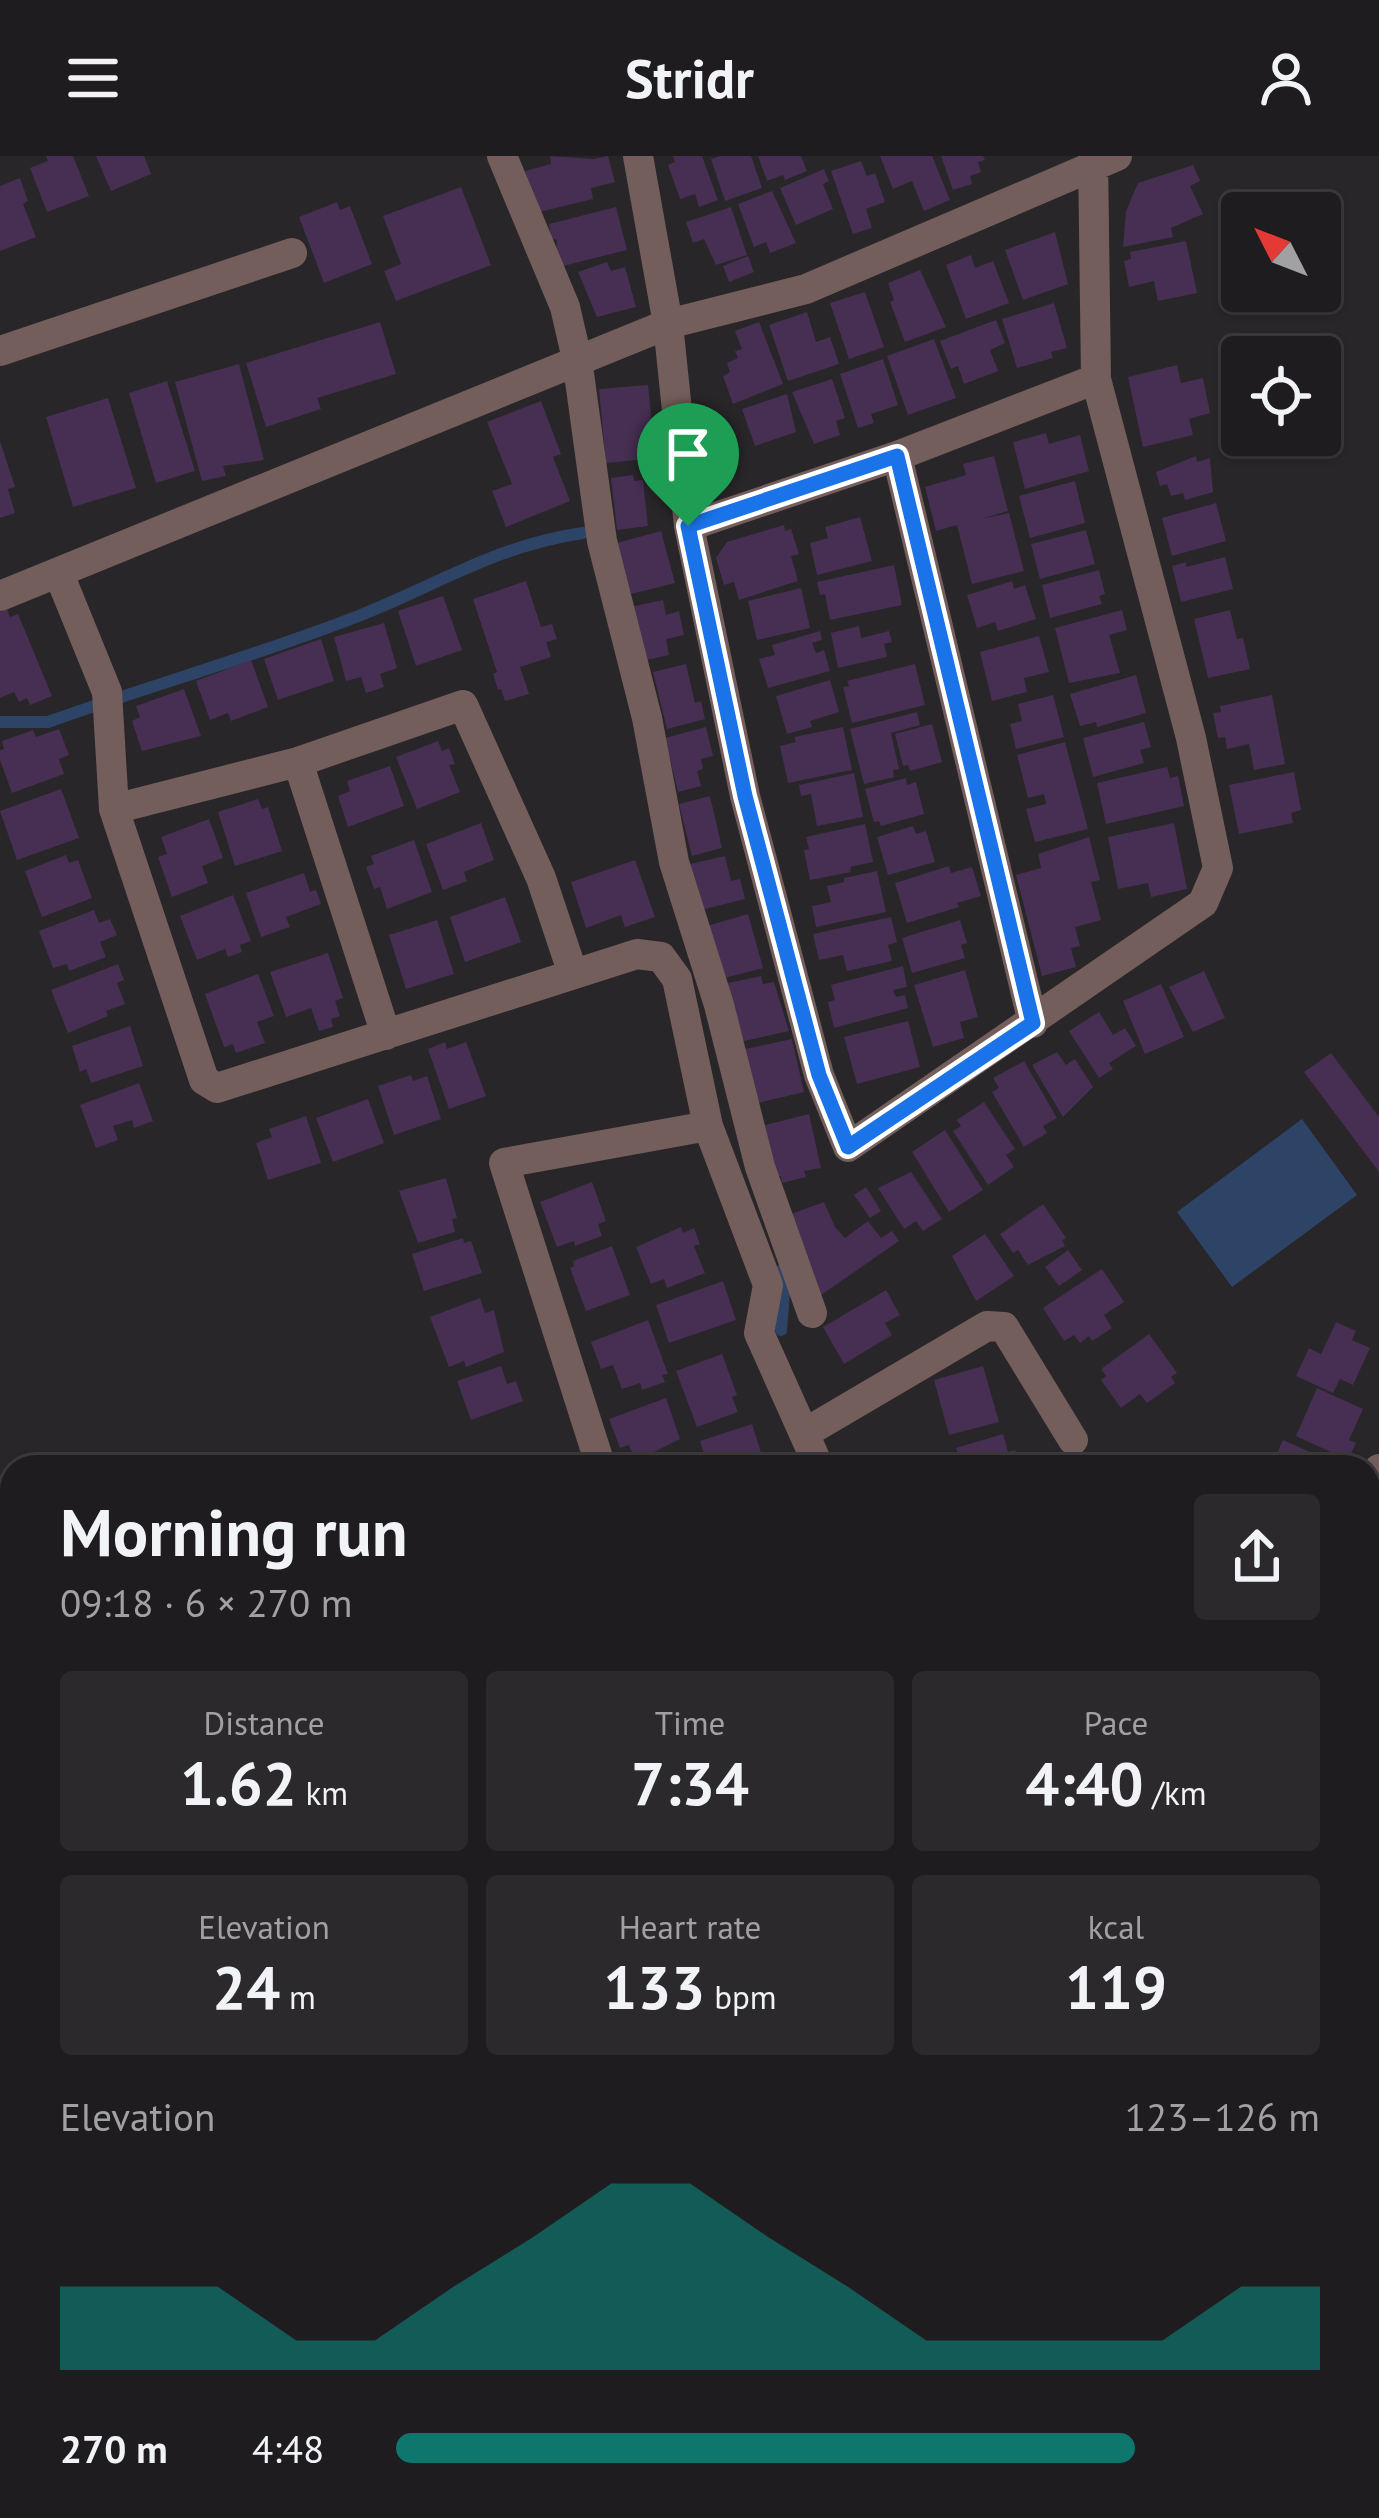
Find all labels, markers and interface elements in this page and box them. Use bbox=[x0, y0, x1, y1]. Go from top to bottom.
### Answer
text: Stridr bbox=[625, 43, 754, 113]
icon: menu bbox=[60, 45, 126, 111]
icon: person bbox=[1253, 45, 1319, 111]
north arrow bbox=[1221, 192, 1341, 312]
map controls bbox=[1221, 192, 1341, 456]
button: locate bbox=[1221, 336, 1341, 456]
pin bbox=[637, 403, 739, 526]
icon: arrive bbox=[655, 421, 721, 487]
text: Morning run bbox=[60, 1489, 408, 1574]
button: share bbox=[1194, 1494, 1320, 1620]
text: 09:18 · 6 × 270 m bbox=[60, 1577, 352, 1628]
text: Distance bbox=[204, 1701, 324, 1744]
text: Time bbox=[655, 1701, 725, 1744]
text: Pace bbox=[1084, 1701, 1148, 1744]
text: 1.62 bbox=[180, 1744, 297, 1822]
text: 7:34 bbox=[631, 1744, 749, 1822]
text: 4:40 bbox=[1025, 1744, 1144, 1822]
text: km bbox=[297, 1771, 348, 1814]
text: /km bbox=[1144, 1771, 1207, 1814]
text: Elevation bbox=[198, 1905, 330, 1948]
text: Heart rate bbox=[619, 1905, 761, 1948]
text: kcal bbox=[1088, 1905, 1144, 1948]
text: 24 bbox=[212, 1948, 280, 2026]
text: 133 bbox=[603, 1948, 705, 2026]
text: 119 bbox=[1065, 1948, 1167, 2026]
text: m bbox=[280, 1975, 316, 2018]
text: bpm bbox=[705, 1975, 777, 2018]
text: Elevation bbox=[60, 2091, 215, 2142]
text: 123–126 m bbox=[1125, 2091, 1320, 2142]
text: 270 m bbox=[60, 2423, 168, 2474]
text: 4:48 bbox=[252, 2423, 324, 2474]

